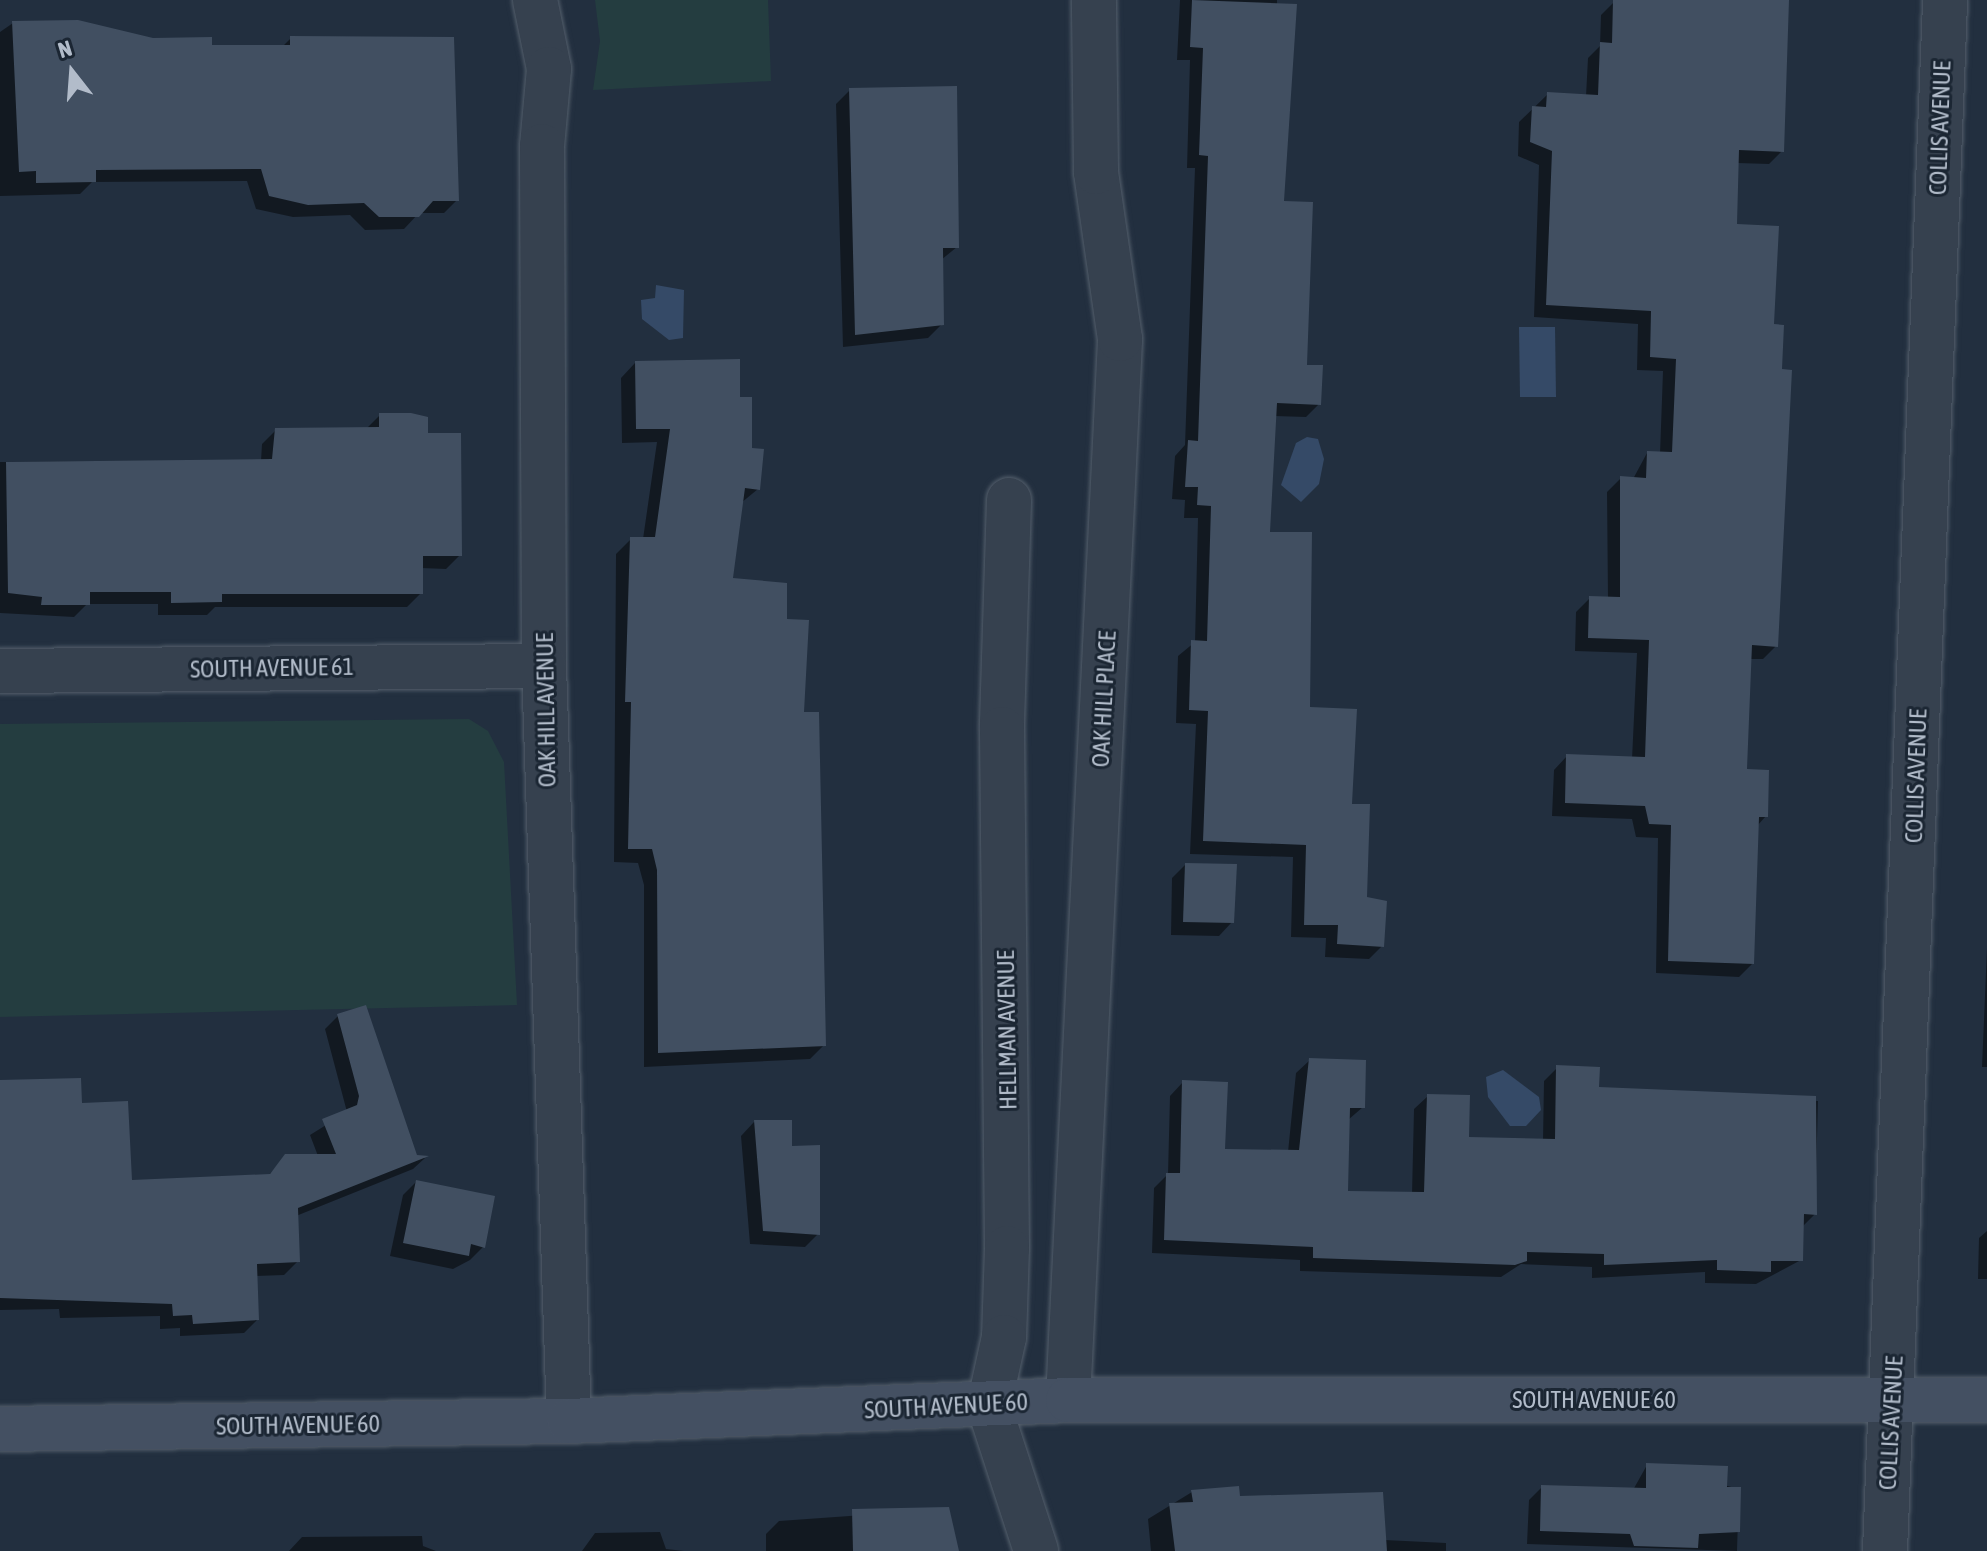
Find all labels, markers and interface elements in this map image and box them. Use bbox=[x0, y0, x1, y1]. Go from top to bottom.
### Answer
north arrow bbox=[32, 32, 112, 112]
text: N bbox=[55, 35, 75, 63]
street label: COLLIS AVENUE bbox=[1923, 60, 1957, 196]
street label: OAK HILL PLACE bbox=[1086, 630, 1122, 768]
street label: OAK HILL AVENUE bbox=[530, 632, 562, 788]
street label: SOUTH AVENUE 61 bbox=[190, 652, 354, 684]
street label: COLLIS AVENUE bbox=[1899, 708, 1933, 844]
street label: HELLMAN AVENUE bbox=[991, 950, 1023, 1110]
street label: COLLIS AVENUE bbox=[1873, 1355, 1909, 1491]
street label: SOUTH AVENUE 60 bbox=[1512, 1386, 1676, 1414]
street label: SOUTH AVENUE 60 bbox=[864, 1387, 1028, 1425]
street label: SOUTH AVENUE 60 bbox=[216, 1409, 380, 1441]

